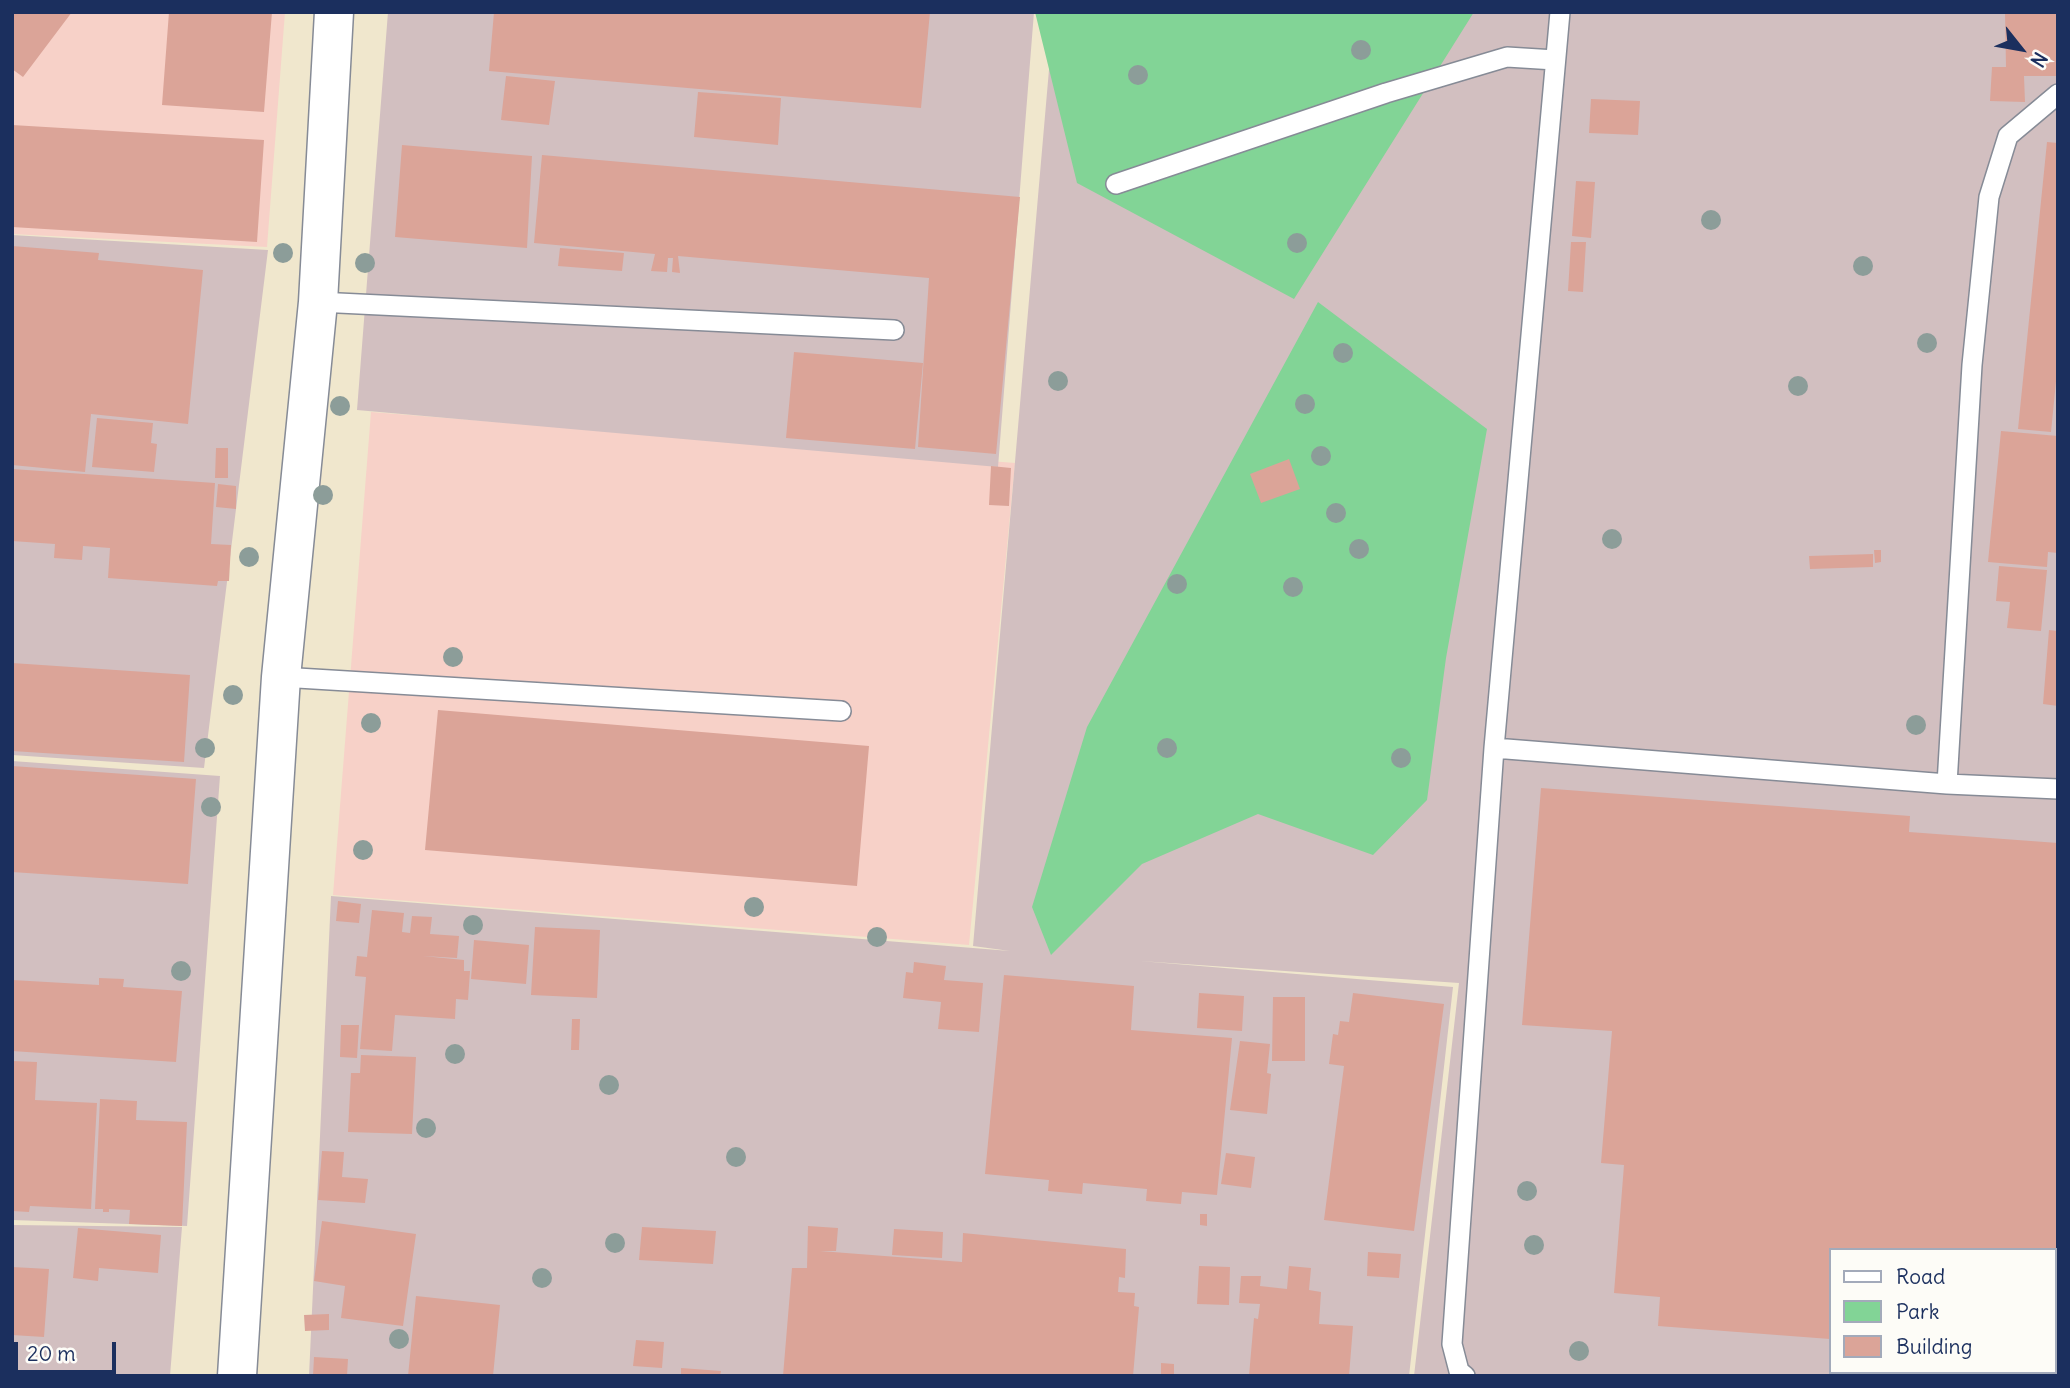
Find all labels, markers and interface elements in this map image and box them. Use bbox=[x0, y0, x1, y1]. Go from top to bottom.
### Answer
north arrow bbox=[1986, 14, 2056, 84]
text: N bbox=[2025, 48, 2053, 72]
legend bbox=[1828, 1248, 2056, 1374]
text: Road bbox=[1896, 1263, 1945, 1290]
text: Park bbox=[1896, 1298, 1939, 1325]
scale bar bbox=[18, 1328, 119, 1372]
text: Building bbox=[1896, 1333, 1972, 1360]
text: 20 m bbox=[27, 1340, 76, 1367]

